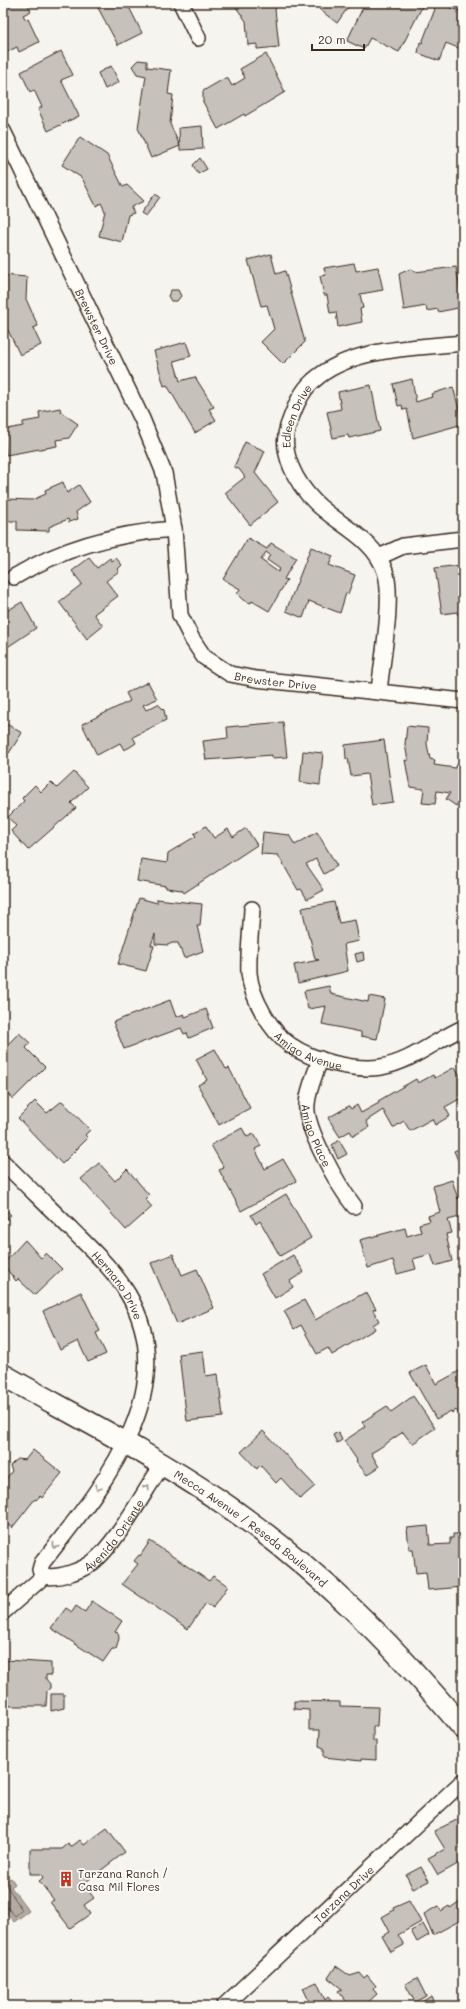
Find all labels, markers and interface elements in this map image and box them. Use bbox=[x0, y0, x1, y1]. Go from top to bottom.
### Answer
scale bar bbox=[312, 26, 364, 52]
text: 20 m bbox=[318, 31, 346, 47]
street label: Brewster Drive bbox=[73, 286, 122, 367]
street label: Edleen Drive bbox=[278, 380, 315, 449]
street label: Brewster Drive bbox=[233, 668, 318, 693]
street label: Amigo Avenue bbox=[271, 1028, 344, 1073]
street label: Amigo Place bbox=[299, 1104, 335, 1169]
street label: Hermano Drive bbox=[89, 1247, 147, 1322]
street label: Mecca Avenue / Reseda Boulevard bbox=[172, 1466, 331, 1590]
one-way arrow bbox=[95, 1484, 103, 1491]
one-way arrow bbox=[142, 1484, 150, 1491]
street label: Avenida Oriente bbox=[81, 1496, 147, 1574]
one-way arrow bbox=[53, 1541, 60, 1549]
street label: Tarzana Drive bbox=[310, 1862, 377, 1925]
place label: Tarzana Ranch / Casa Mil Flores bbox=[78, 1866, 168, 1894]
building icon: Tarzana Ranch / Casa Mil Flores bbox=[57, 1870, 75, 1888]

